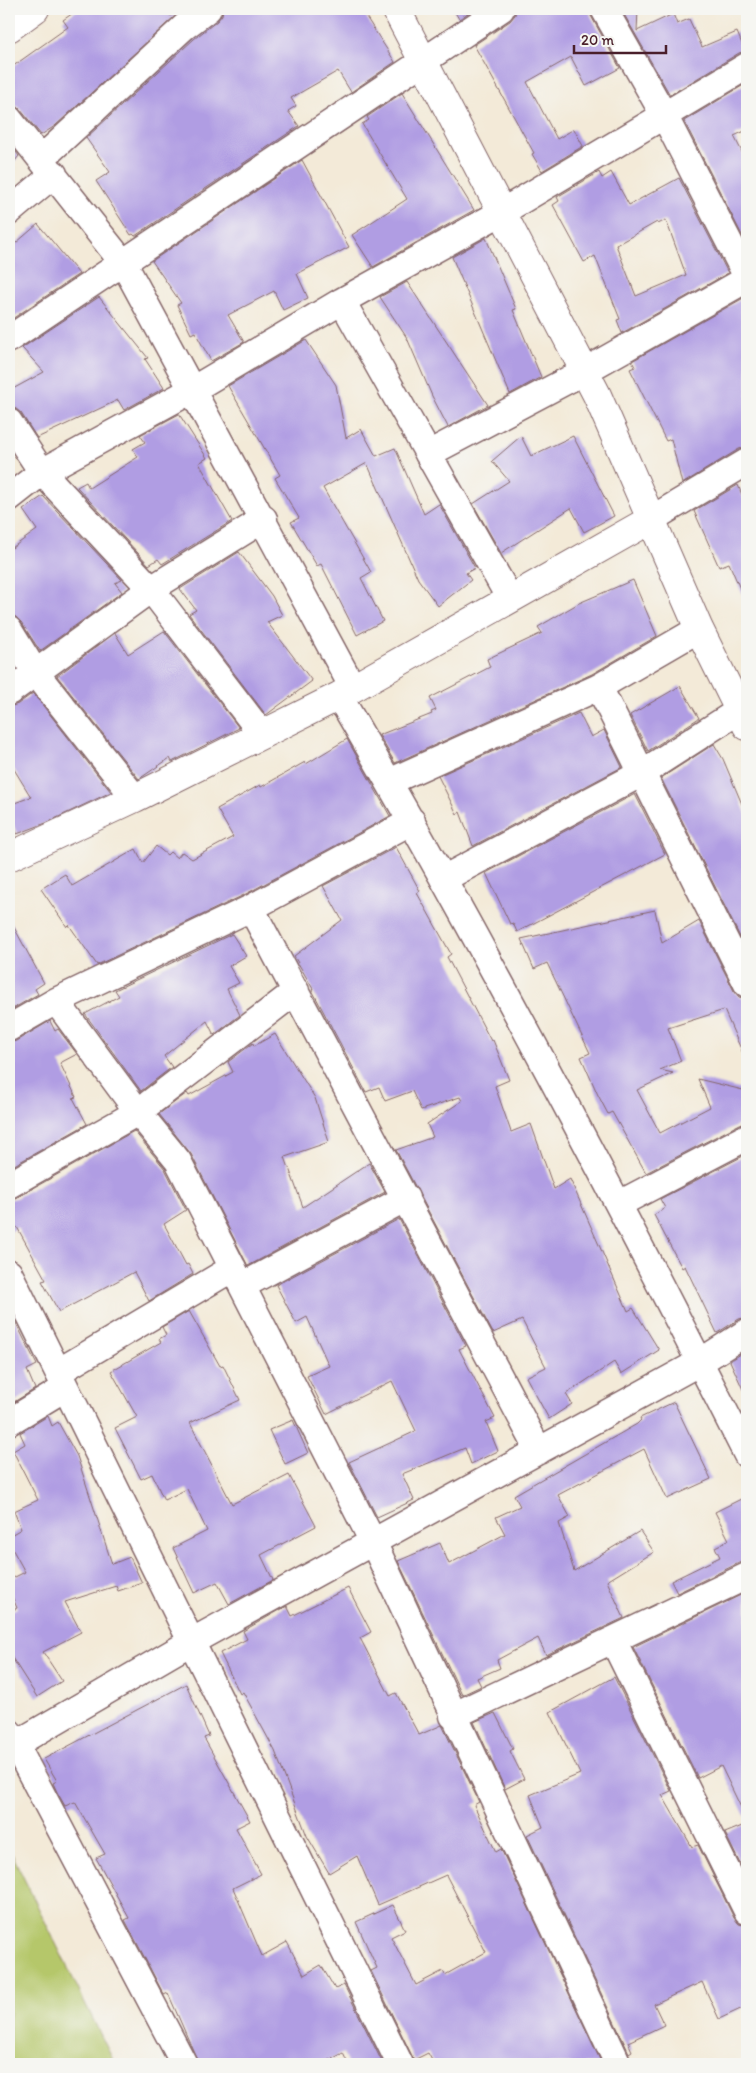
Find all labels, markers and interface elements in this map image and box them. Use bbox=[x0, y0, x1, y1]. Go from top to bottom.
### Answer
scale bar bbox=[574, 22, 666, 54]
text: 20 m bbox=[581, 31, 615, 49]

